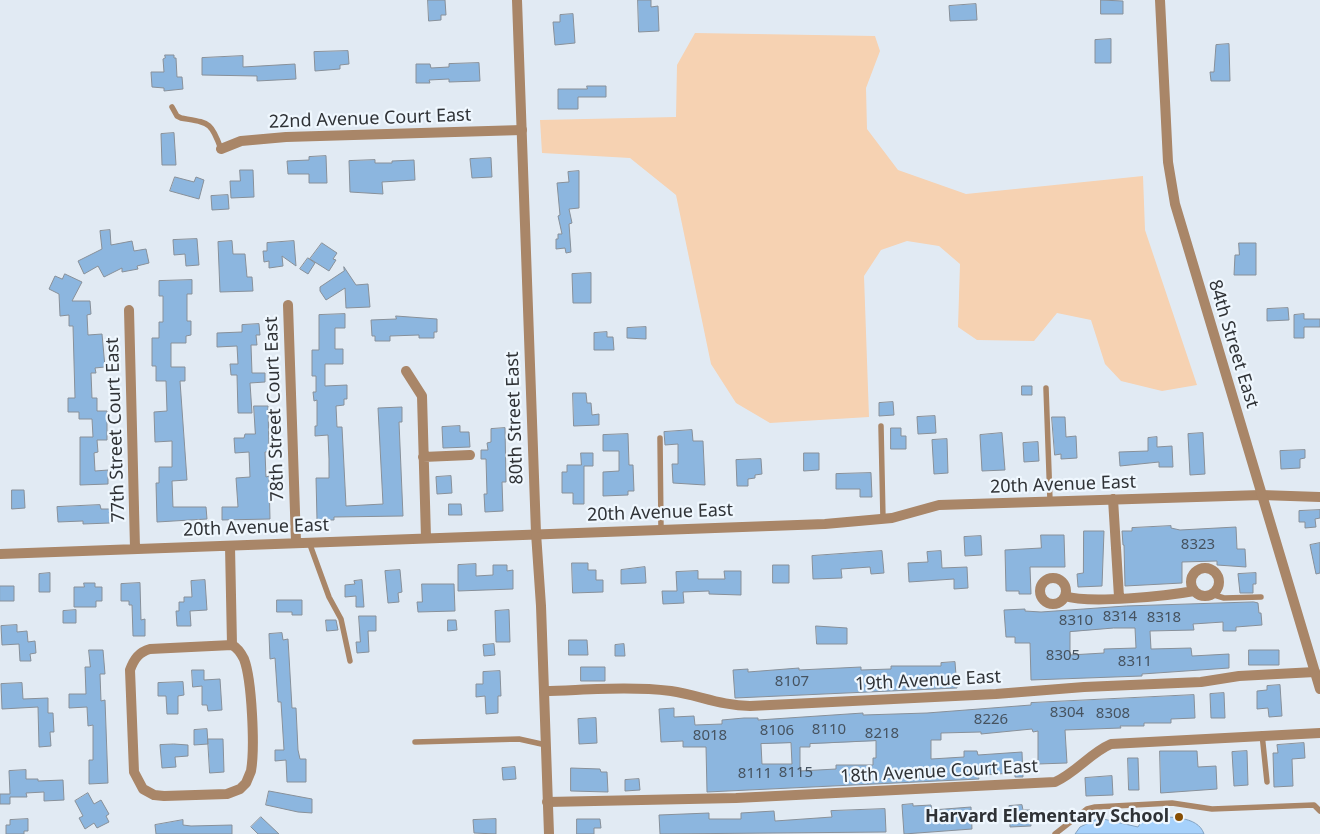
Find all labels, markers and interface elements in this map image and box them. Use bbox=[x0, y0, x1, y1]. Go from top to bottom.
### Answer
street label: 22nd Avenue Court East bbox=[268, 105, 472, 133]
street label: 84th Street East bbox=[1203, 277, 1263, 411]
street label: 78th Street Court East bbox=[261, 316, 289, 502]
street label: 77th Street Court East bbox=[102, 337, 130, 523]
street label: 80th Street East bbox=[502, 351, 528, 485]
street label: 20th Avenue East bbox=[990, 472, 1136, 498]
street label: 20th Avenue East bbox=[587, 500, 733, 526]
street label: 20th Avenue East bbox=[183, 515, 329, 541]
house number: 8323 bbox=[1181, 536, 1215, 554]
house number: 8314 bbox=[1103, 608, 1137, 626]
house number: 8318 bbox=[1147, 609, 1181, 627]
house number: 8310 bbox=[1059, 612, 1093, 630]
house number: 8305 bbox=[1046, 647, 1080, 665]
house number: 8311 bbox=[1118, 653, 1152, 671]
street label: 19th Avenue East bbox=[855, 666, 1001, 696]
house number: 8107 bbox=[775, 673, 809, 691]
house number: 8304 bbox=[1050, 704, 1084, 722]
house number: 8308 bbox=[1096, 705, 1130, 723]
house number: 8226 bbox=[974, 711, 1008, 729]
house number: 8110 bbox=[812, 721, 846, 739]
house number: 8106 bbox=[760, 722, 794, 740]
house number: 8218 bbox=[865, 725, 899, 743]
house number: 8018 bbox=[693, 727, 727, 745]
street label: 18th Avenue Court East bbox=[840, 756, 1038, 788]
house number: 8115 bbox=[779, 764, 813, 782]
house number: 8111 bbox=[738, 765, 772, 783]
place label: Harvard Elementary School bbox=[925, 806, 1169, 828]
marker: Harvard Elementary School bbox=[1173, 811, 1185, 823]

